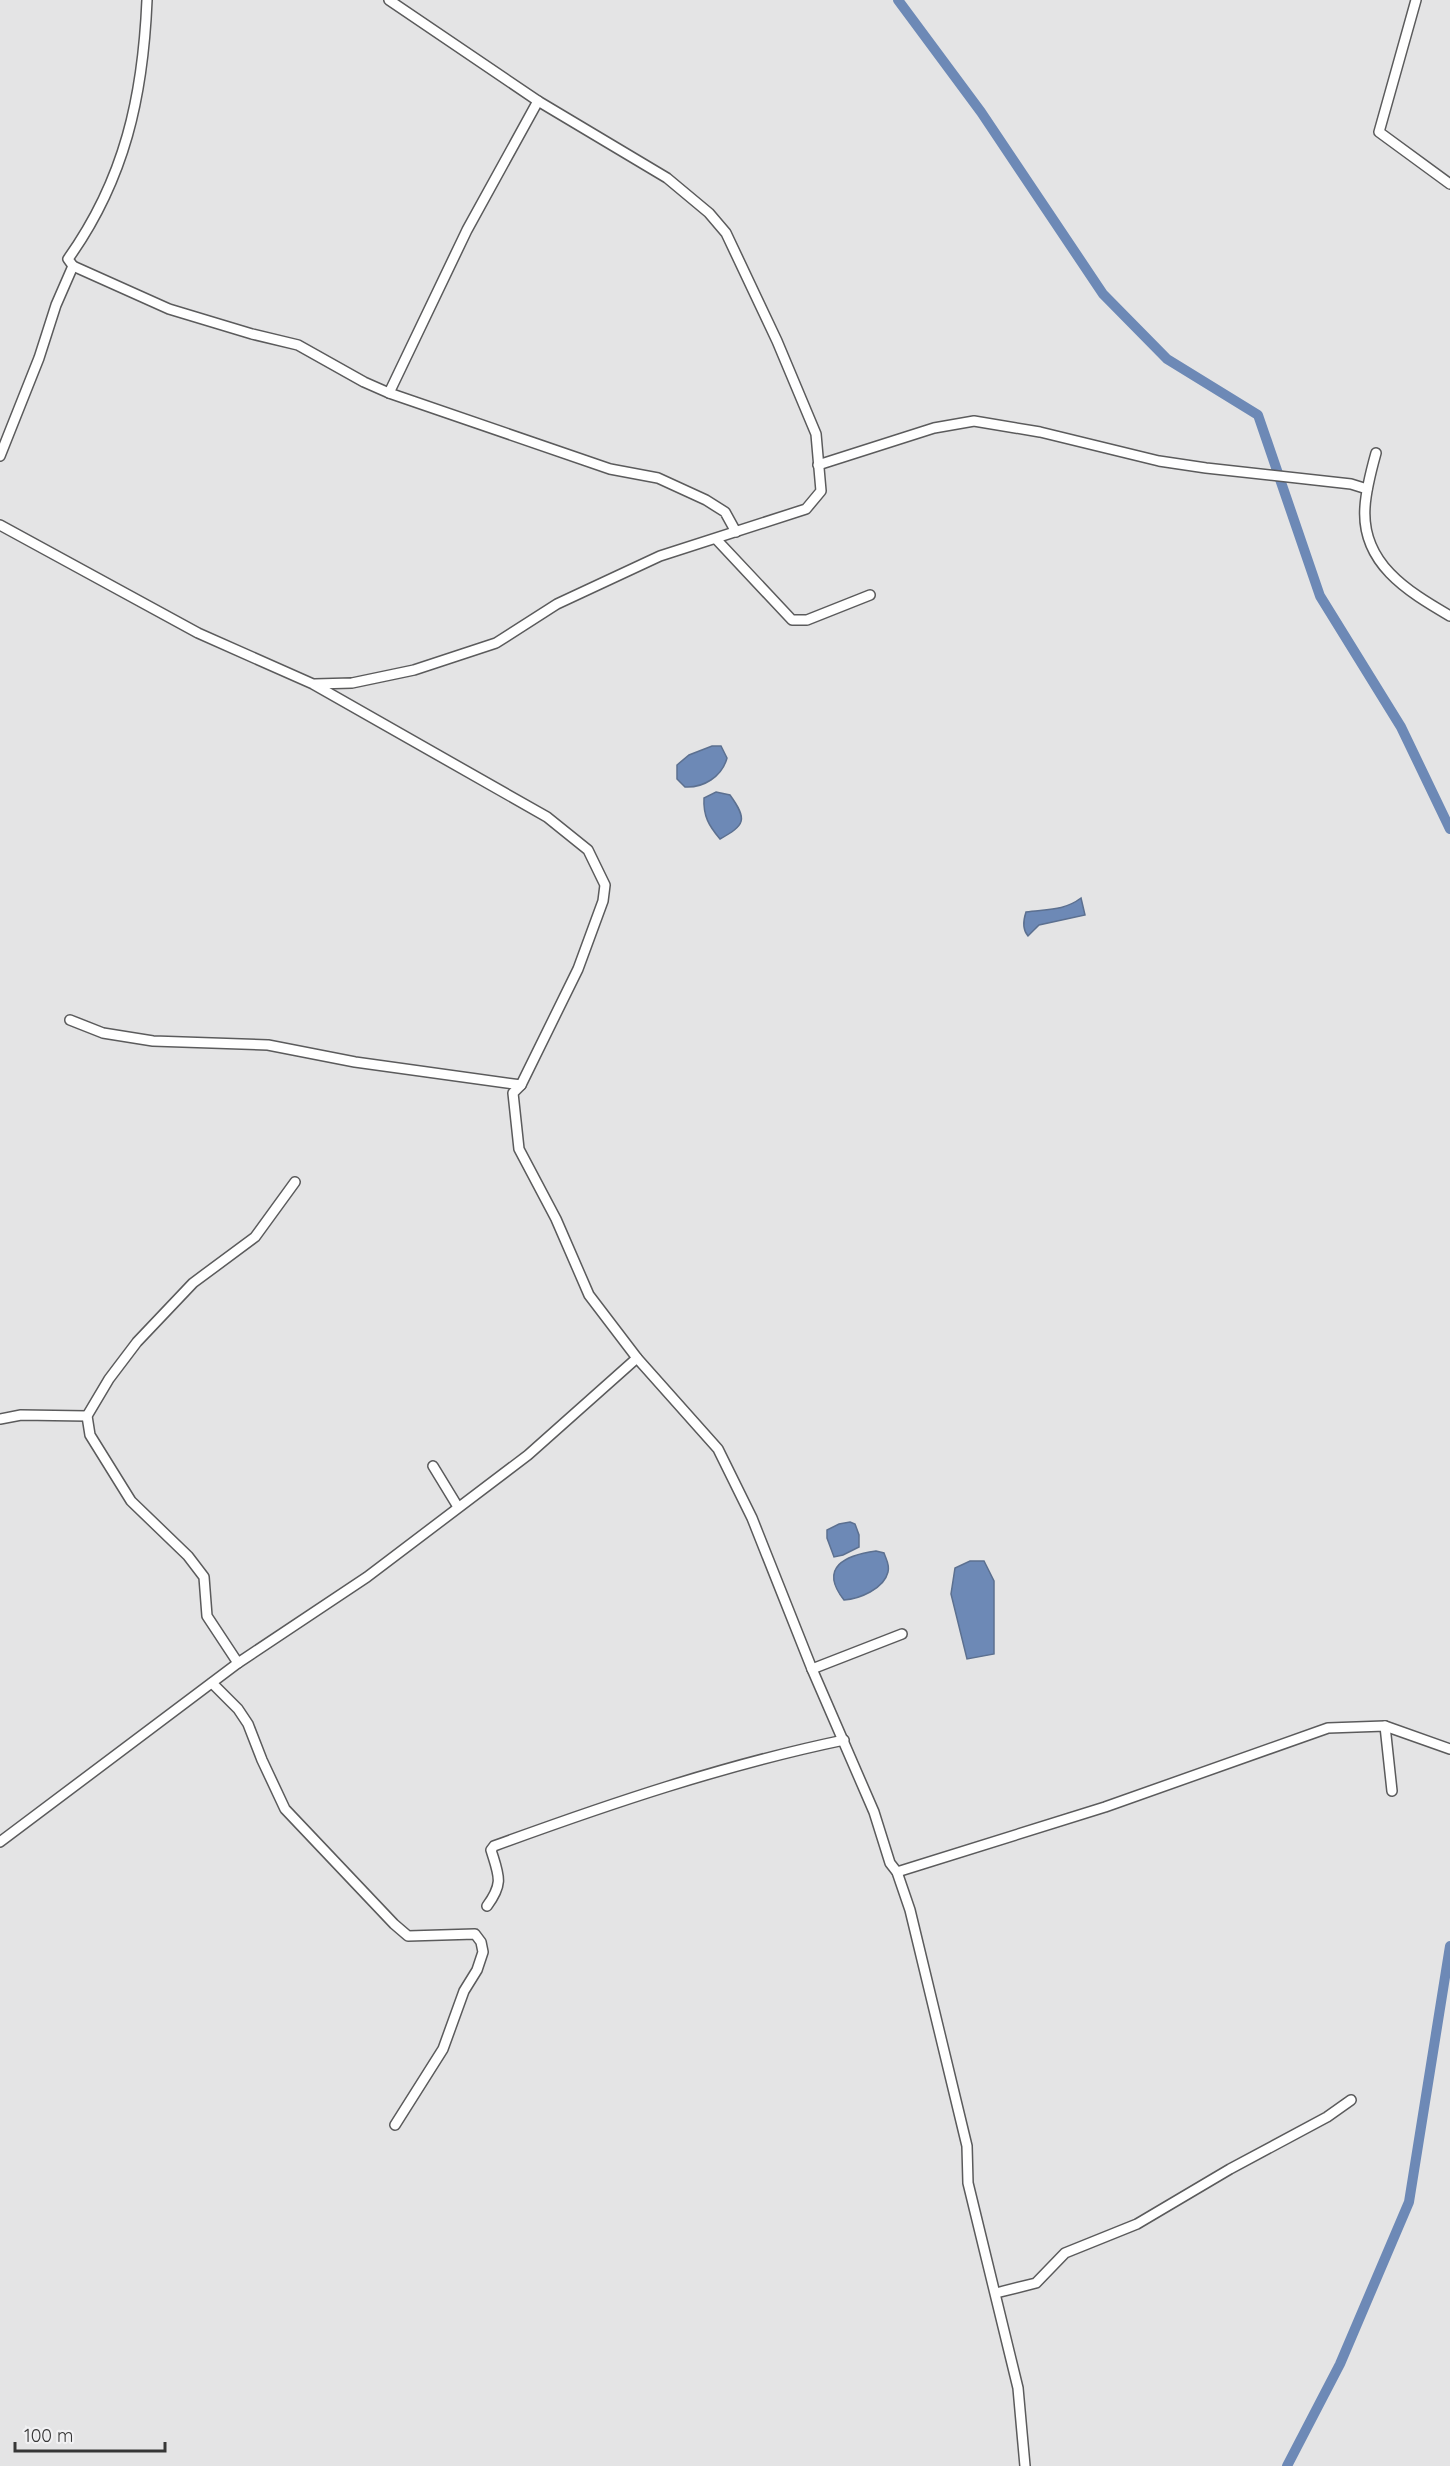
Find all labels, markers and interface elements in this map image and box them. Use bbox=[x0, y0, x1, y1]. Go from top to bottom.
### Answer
scale bar bbox=[15, 2415, 165, 2453]
text: 100 m bbox=[24, 2424, 73, 2447]

